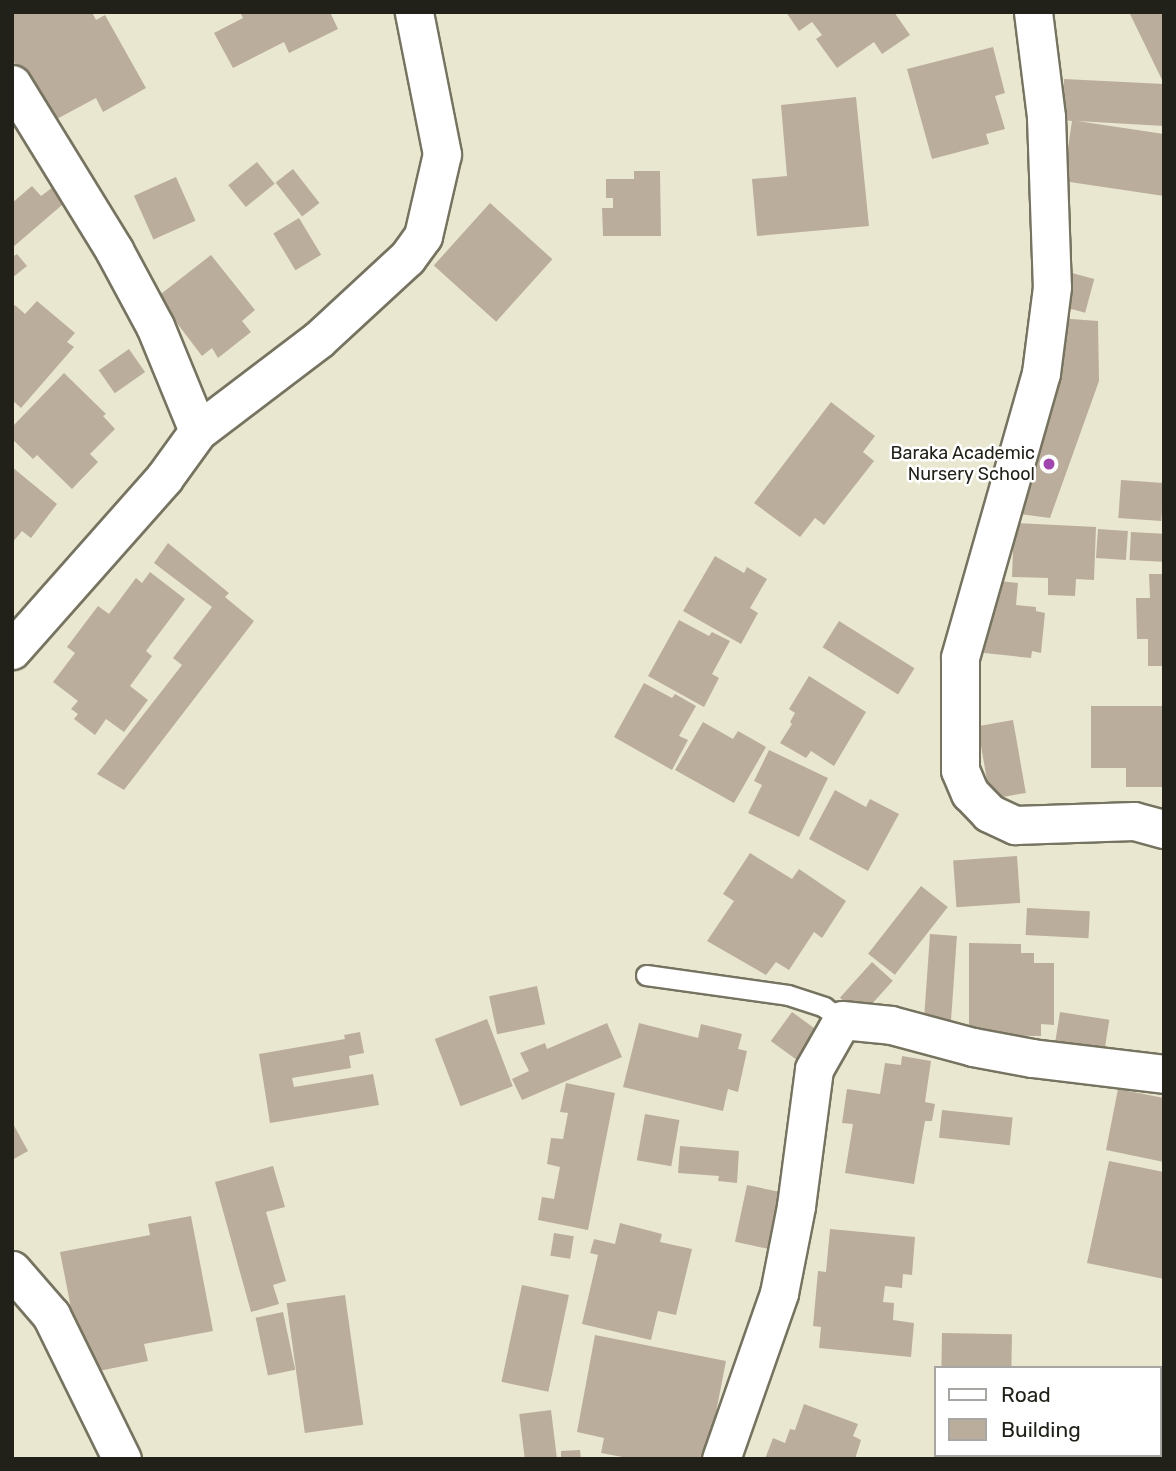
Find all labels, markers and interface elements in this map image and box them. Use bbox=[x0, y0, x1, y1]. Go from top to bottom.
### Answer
place label: Baraka Academic Nursery School bbox=[890, 443, 1035, 486]
marker: Baraka Academic Nursery School bbox=[1041, 456, 1057, 472]
legend bbox=[934, 1366, 1162, 1457]
text: Road bbox=[1001, 1382, 1051, 1407]
text: Building bbox=[1001, 1417, 1081, 1442]

